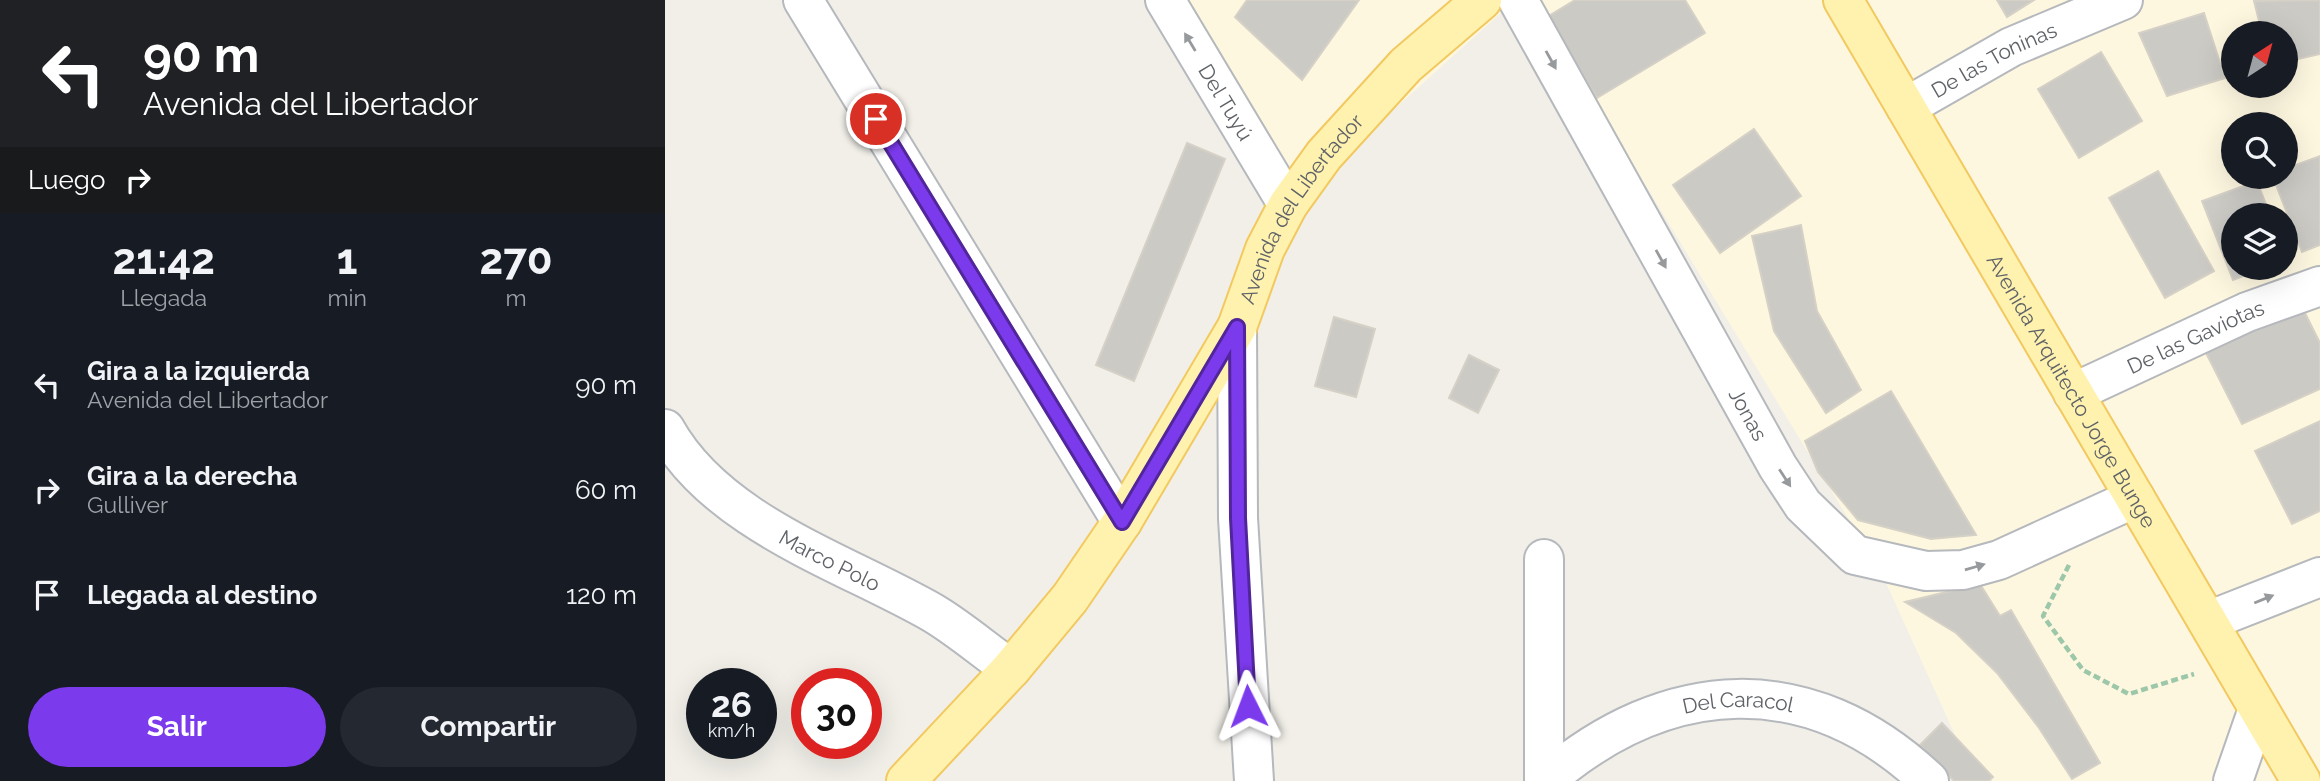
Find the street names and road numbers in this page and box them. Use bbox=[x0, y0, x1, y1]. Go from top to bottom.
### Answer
street label: De las Toninas bbox=[1927, 17, 2060, 103]
street label: Del Tuyú bbox=[1194, 59, 1259, 145]
street label: Avenida del Libertador bbox=[1234, 108, 1368, 307]
street label: Avenida Arquitecto Jorge Bunge bbox=[1982, 249, 2162, 532]
street label: De las Gaviotas bbox=[2123, 294, 2267, 379]
street label: Jonas bbox=[1724, 383, 1773, 445]
street label: Marco Polo bbox=[775, 524, 885, 596]
street label: Del Caracol bbox=[1680, 686, 1796, 718]

